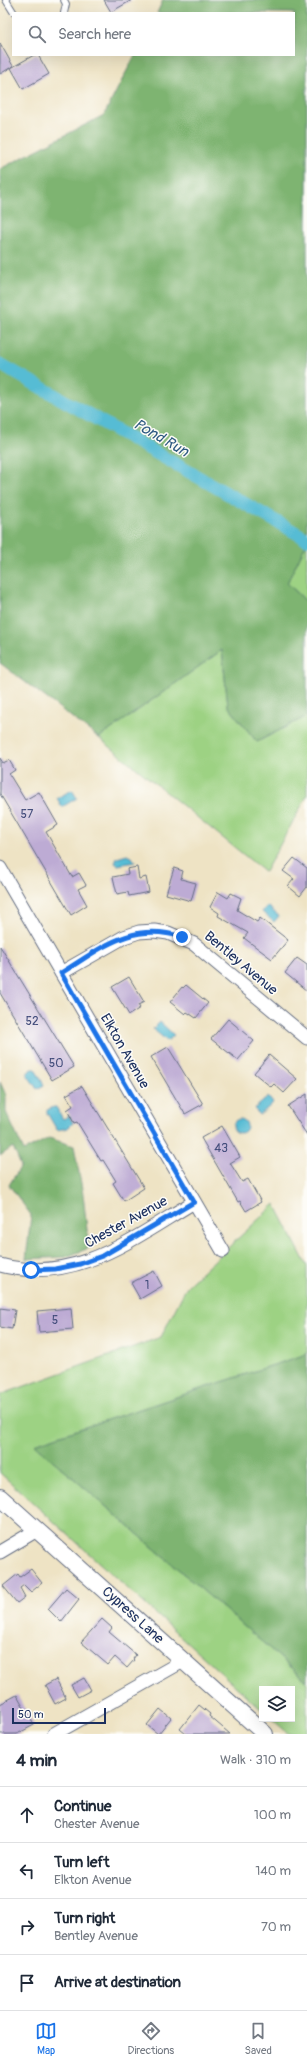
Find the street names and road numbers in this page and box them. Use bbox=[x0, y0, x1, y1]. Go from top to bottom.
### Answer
street label: Bentley Avenue bbox=[201, 927, 281, 999]
street label: Elkton Avenue bbox=[97, 1011, 153, 1091]
street label: Chester Avenue bbox=[82, 1192, 170, 1252]
street label: Cypress Lane bbox=[99, 1583, 167, 1647]

